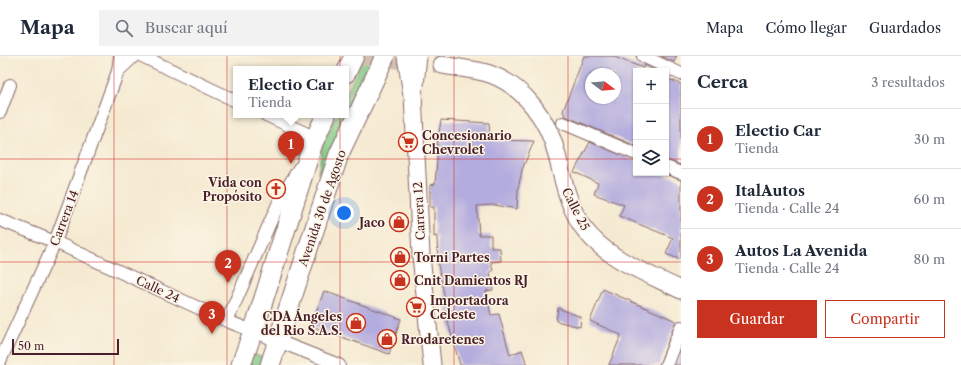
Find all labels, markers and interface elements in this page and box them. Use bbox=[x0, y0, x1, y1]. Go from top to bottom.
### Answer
search box bbox=[99, 10, 379, 46]
text: Mapa bbox=[20, 16, 75, 39]
icon: search bbox=[113, 17, 135, 39]
text: Buscar aquí bbox=[145, 18, 228, 37]
text: Mapa bbox=[706, 19, 743, 37]
text: Cómo llegar bbox=[765, 19, 847, 37]
text: Guardados bbox=[869, 19, 941, 37]
popup bbox=[233, 66, 349, 118]
north arrow bbox=[585, 68, 621, 104]
map controls bbox=[633, 68, 669, 176]
button: + bbox=[633, 68, 669, 104]
text: Cerca bbox=[697, 72, 748, 92]
text: 3 resultados bbox=[871, 74, 945, 90]
text: Electio Car bbox=[248, 75, 334, 94]
text: Tienda bbox=[248, 94, 292, 110]
button: − bbox=[633, 104, 669, 140]
text: Electio Car bbox=[735, 121, 821, 140]
place label: Concesionario Chevrolet bbox=[422, 128, 512, 157]
pin: 1 bbox=[278, 131, 304, 164]
supermarket icon: Concesionario Chevrolet bbox=[397, 131, 419, 153]
text: 1 bbox=[707, 131, 713, 147]
text: 30 m bbox=[914, 131, 945, 147]
button: layers bbox=[633, 140, 669, 176]
text: Tienda bbox=[735, 140, 779, 156]
street label: Avenida 30 de Agosto bbox=[295, 148, 349, 269]
place label: Vida con Propósito bbox=[202, 175, 263, 204]
church icon: Vida con Propósito bbox=[265, 178, 287, 200]
street label: Carrera 12 bbox=[410, 181, 428, 241]
text: ItalAutos bbox=[735, 181, 805, 200]
street label: Calle 25 bbox=[559, 185, 593, 233]
street label: Carrera 14 bbox=[46, 188, 82, 248]
text: 2 bbox=[706, 191, 714, 207]
text: 60 m bbox=[914, 191, 945, 207]
text: Tienda · Calle 24 bbox=[735, 200, 839, 216]
your location bbox=[334, 203, 354, 223]
shop icon: Jaco bbox=[388, 211, 410, 233]
place label: Jaco bbox=[357, 215, 385, 230]
text: Autos La Avenida bbox=[735, 241, 867, 260]
shop icon: Torni Partes bbox=[389, 246, 411, 268]
pin: 2 bbox=[215, 250, 241, 283]
place label: Torni Partes bbox=[414, 250, 490, 265]
text: 3 bbox=[706, 251, 714, 267]
text: 80 m bbox=[913, 251, 945, 267]
text: Tienda · Calle 24 bbox=[735, 260, 839, 276]
shop icon: Cnit Damientos RJ bbox=[389, 269, 411, 291]
street label: Calle 24 bbox=[134, 272, 182, 306]
place label: Cnit Damientos RJ bbox=[414, 273, 528, 288]
place label: Importadora Celeste bbox=[430, 293, 510, 322]
supermarket icon: Importadora Celeste bbox=[405, 296, 427, 318]
button: Guardar bbox=[697, 300, 817, 338]
button: Compartir bbox=[825, 300, 945, 338]
pin: 3 bbox=[199, 301, 225, 334]
place label: CDA Ángeles del Rio S.A.S. bbox=[261, 308, 342, 338]
shop icon: CDA Ángeles del Rio S.A.S. bbox=[345, 312, 367, 334]
shop icon: Rrodaretenes bbox=[376, 328, 398, 350]
place label: Rrodaretenes bbox=[401, 332, 485, 347]
scale bar bbox=[12, 337, 119, 356]
text: 50 m bbox=[18, 339, 44, 353]

